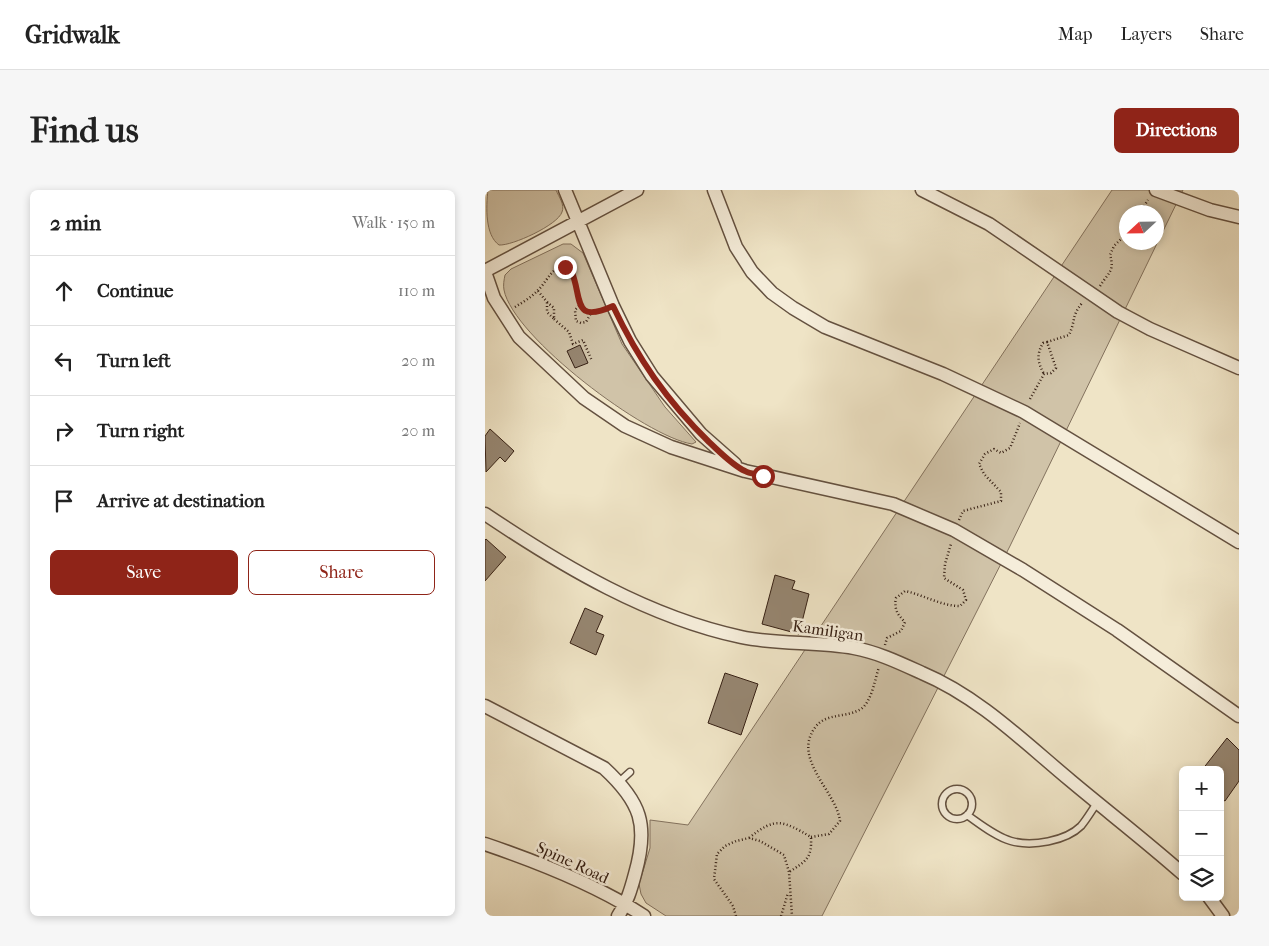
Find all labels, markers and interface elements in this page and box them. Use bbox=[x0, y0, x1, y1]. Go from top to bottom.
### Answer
text: Gridwalk bbox=[25, 21, 120, 49]
text: Map bbox=[1058, 24, 1092, 45]
text: Layers bbox=[1120, 24, 1172, 45]
text: Share bbox=[1200, 24, 1244, 45]
button: Directions bbox=[1114, 108, 1239, 153]
text: Find us bbox=[30, 110, 139, 151]
north arrow bbox=[1119, 205, 1164, 250]
text: 2 min bbox=[50, 211, 101, 235]
text: Walk · 150 m bbox=[352, 213, 435, 232]
route end bbox=[554, 256, 577, 279]
icon: ahead bbox=[50, 277, 78, 305]
text: Continue bbox=[97, 280, 173, 302]
text: 110 m bbox=[398, 281, 435, 300]
icon: left bbox=[50, 347, 78, 375]
text: Turn left bbox=[97, 350, 171, 372]
text: 20 m bbox=[401, 351, 435, 370]
icon: right bbox=[50, 417, 78, 445]
text: Turn right bbox=[97, 420, 184, 442]
text: 20 m bbox=[401, 421, 435, 440]
route start bbox=[752, 465, 775, 488]
icon: arrive bbox=[50, 487, 78, 515]
text: Arrive at destination bbox=[97, 490, 265, 512]
button: Save bbox=[50, 550, 238, 595]
button: Share bbox=[248, 550, 435, 595]
street label: Kamiligan bbox=[791, 616, 865, 645]
map controls bbox=[1179, 766, 1224, 901]
button: + bbox=[1179, 766, 1224, 811]
button: − bbox=[1179, 811, 1224, 856]
street label: Spine Road bbox=[534, 837, 612, 888]
button: layers bbox=[1179, 856, 1224, 901]

